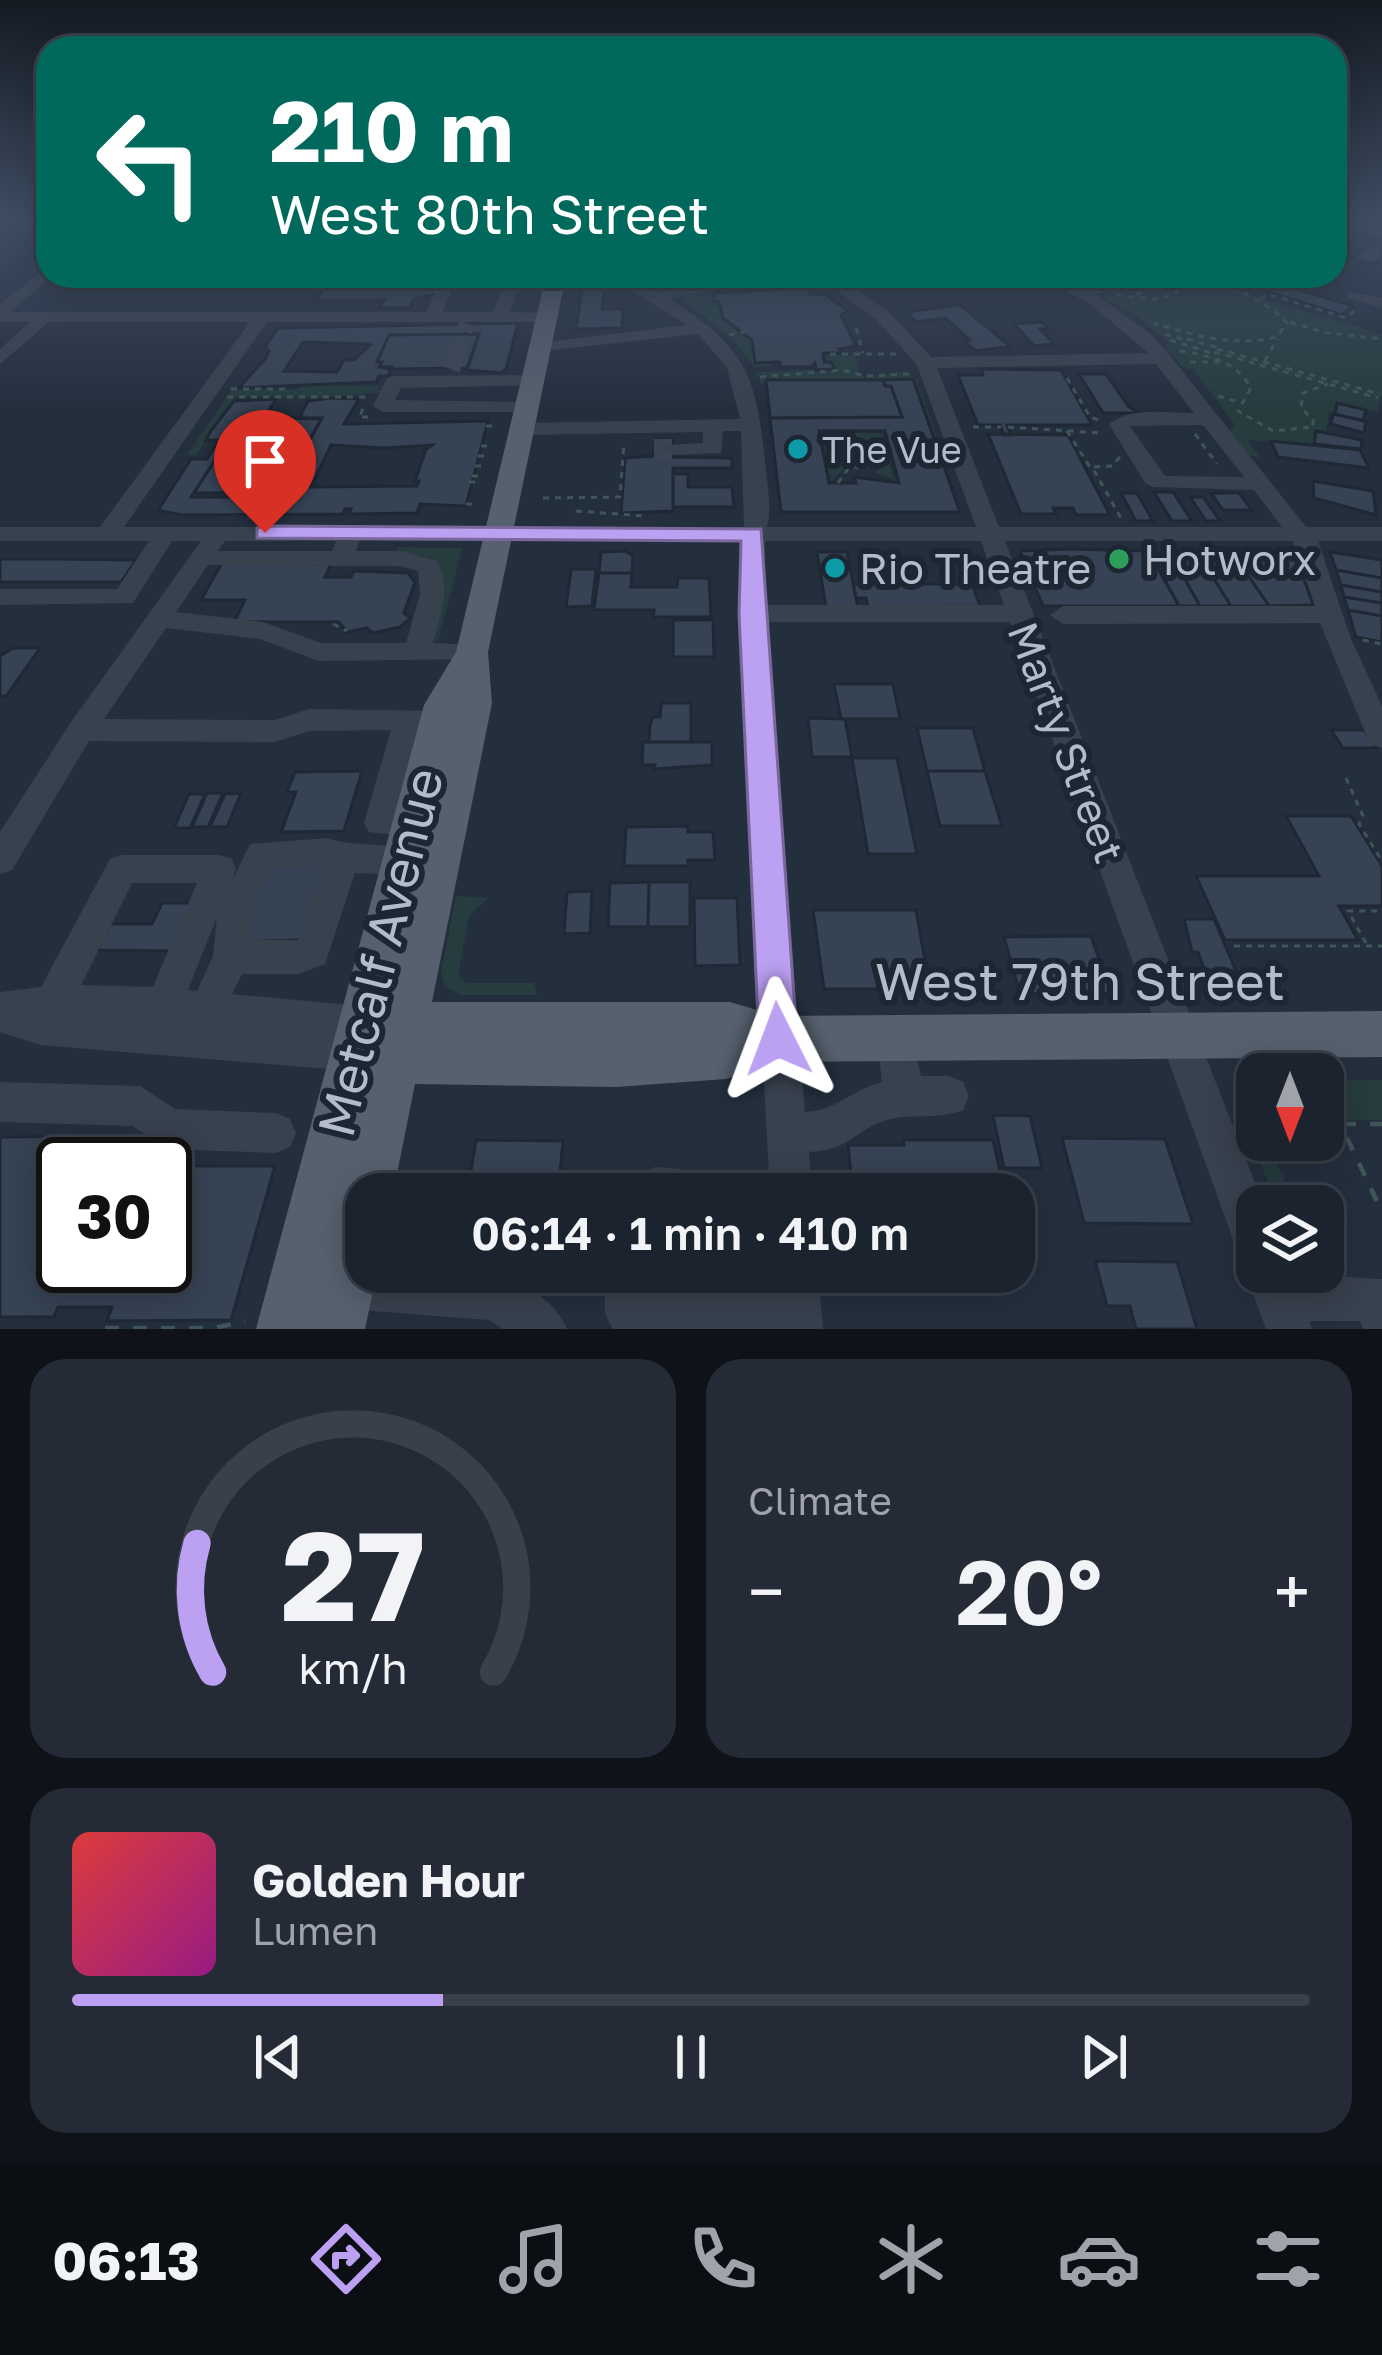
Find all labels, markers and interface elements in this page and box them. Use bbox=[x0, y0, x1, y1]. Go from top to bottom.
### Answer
text: 210 m bbox=[270, 80, 514, 180]
icon: left bbox=[72, 84, 228, 240]
text: West 80th Street bbox=[270, 181, 709, 246]
pin bbox=[214, 410, 316, 533]
icon: arrive bbox=[232, 428, 298, 494]
place label: The Vue bbox=[822, 428, 962, 471]
marker: The Vue bbox=[785, 436, 811, 462]
place label: Hotworx bbox=[1143, 534, 1316, 584]
place label: Rio Theatre bbox=[859, 543, 1091, 593]
marker: Hotworx bbox=[1106, 546, 1132, 572]
marker: Rio Theatre bbox=[822, 555, 848, 581]
street label: Marty Street bbox=[998, 615, 1136, 869]
street label: Metcalf Avenue bbox=[304, 762, 454, 1142]
street label: West 79th Street bbox=[875, 950, 1285, 1011]
position arrow bbox=[715, 976, 841, 1102]
north arrow bbox=[1236, 1053, 1344, 1161]
map controls bbox=[1236, 1053, 1344, 1293]
speed limit sign: 30 bbox=[36, 1137, 192, 1293]
button: layers bbox=[1236, 1185, 1344, 1293]
text: 06:14 · 1 min · 410 m bbox=[471, 1206, 909, 1260]
text: Climate bbox=[748, 1477, 892, 1524]
text: 27 bbox=[281, 1499, 425, 1648]
text: 20° bbox=[956, 1537, 1102, 1645]
text: − bbox=[748, 1551, 784, 1631]
text: + bbox=[1274, 1551, 1310, 1631]
text: km/h bbox=[298, 1641, 408, 1692]
text: Golden Hour bbox=[252, 1853, 525, 1907]
text: Lumen bbox=[252, 1907, 378, 1954]
icon: previous bbox=[245, 2024, 311, 2090]
icon: pause bbox=[658, 2024, 724, 2090]
icon: next bbox=[1071, 2024, 1137, 2090]
icon: directions bbox=[304, 2217, 388, 2301]
icon: music bbox=[492, 2217, 576, 2301]
icon: phone bbox=[681, 2217, 765, 2301]
icon: climate bbox=[869, 2217, 953, 2301]
icon: car bbox=[1057, 2217, 1141, 2301]
icon: filters bbox=[1246, 2217, 1330, 2301]
text: 06:13 bbox=[52, 2227, 200, 2292]

